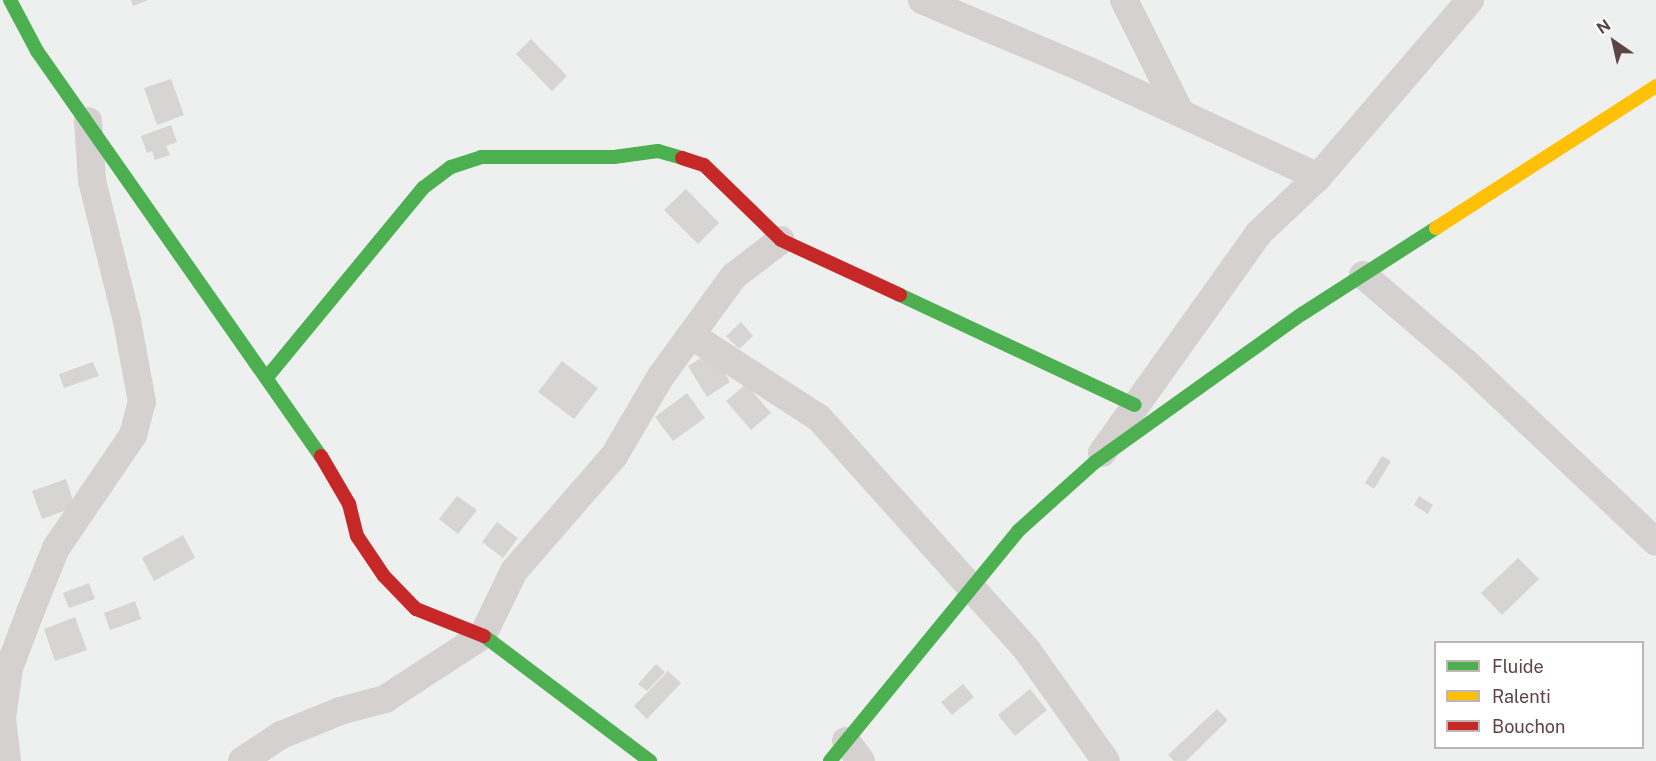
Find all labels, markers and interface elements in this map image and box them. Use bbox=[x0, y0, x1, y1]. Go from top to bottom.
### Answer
north arrow bbox=[1584, 12, 1644, 72]
text: N bbox=[1593, 15, 1614, 38]
legend bbox=[1434, 641, 1644, 749]
text: Fluide bbox=[1492, 656, 1544, 677]
text: Ralenti bbox=[1492, 686, 1551, 707]
text: Bouchon bbox=[1492, 716, 1565, 737]

